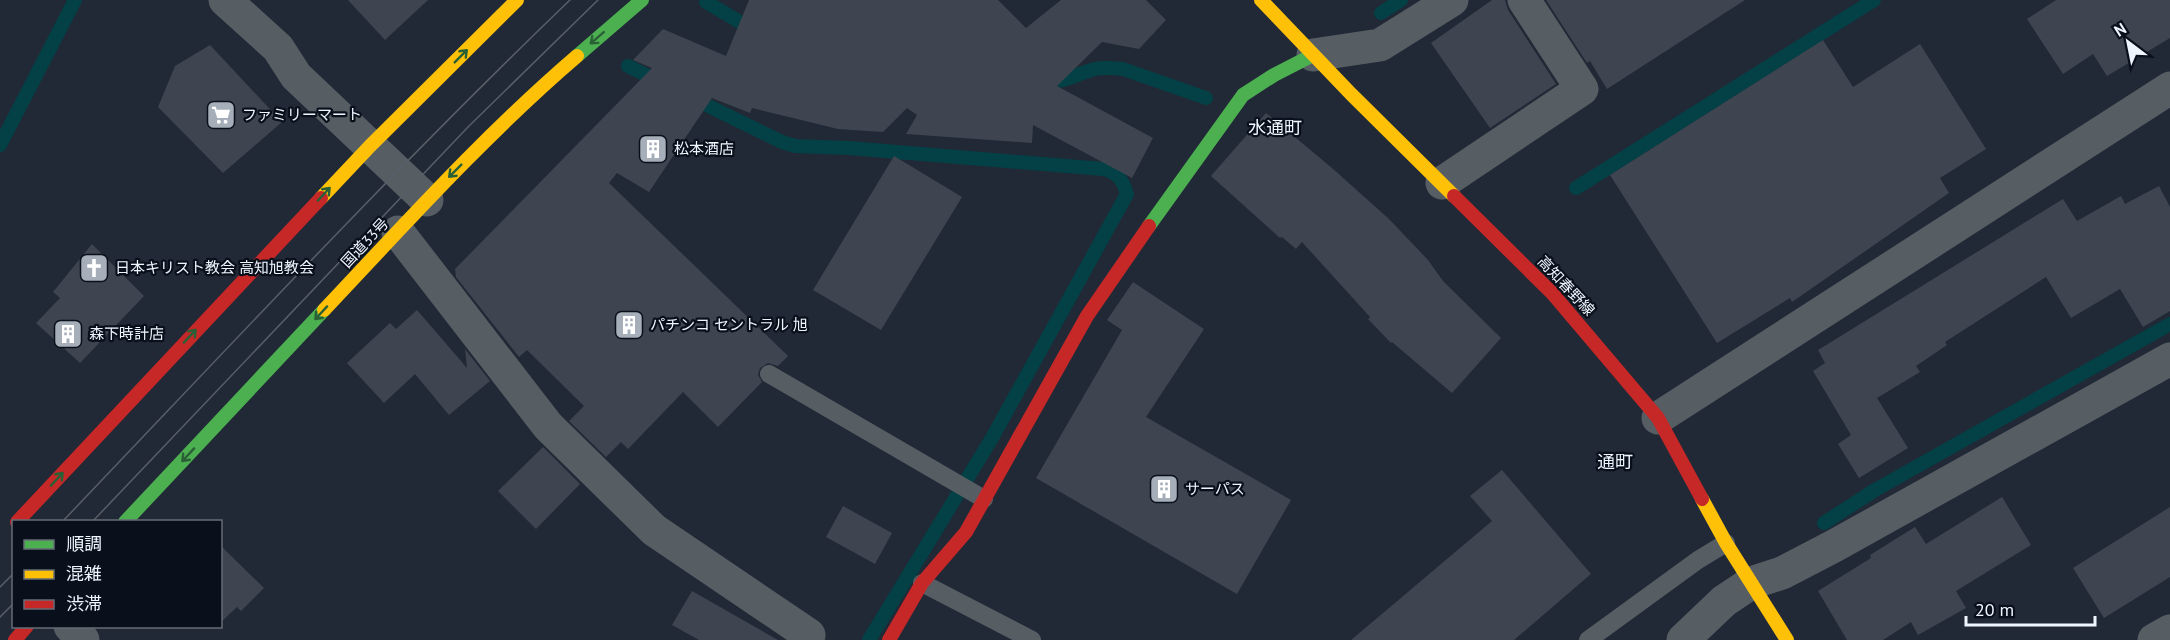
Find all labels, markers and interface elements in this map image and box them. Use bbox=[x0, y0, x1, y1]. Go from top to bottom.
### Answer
north arrow bbox=[2098, 12, 2158, 72]
text: N bbox=[2110, 18, 2130, 41]
one-way arrow bbox=[590, 31, 605, 45]
one-way arrow bbox=[454, 48, 469, 63]
supermarket icon: ファミリーマート bbox=[205, 99, 237, 131]
place label: ファミリーマート bbox=[242, 105, 362, 124]
district label: 水通町 bbox=[1248, 116, 1302, 139]
building icon: 松本酒店 bbox=[637, 133, 669, 165]
place label: 松本酒店 bbox=[674, 139, 734, 158]
one-way arrow bbox=[448, 164, 463, 179]
one-way arrow bbox=[317, 187, 331, 202]
street label: 国道33号 bbox=[337, 214, 393, 272]
church icon: 日本キリスト教会 高知旭教会 bbox=[78, 252, 110, 284]
street label: 高知春野線 bbox=[1534, 252, 1599, 320]
place label: 日本キリスト教会 高知旭教会 bbox=[115, 258, 314, 277]
one-way arrow bbox=[315, 305, 329, 320]
building icon: パチンコ セントラル 旭 bbox=[613, 309, 645, 341]
place label: パチンコ セントラル 旭 bbox=[650, 315, 808, 334]
building icon: 森下時計店 bbox=[52, 318, 84, 350]
place label: 森下時計店 bbox=[89, 324, 164, 343]
one-way arrow bbox=[183, 329, 198, 344]
one-way arrow bbox=[180, 447, 195, 462]
district label: 通町 bbox=[1597, 450, 1633, 473]
one-way arrow bbox=[50, 471, 64, 486]
building icon: サーパス bbox=[1148, 473, 1180, 505]
place label: サーパス bbox=[1185, 479, 1245, 498]
legend bbox=[12, 520, 222, 628]
text: 順調 bbox=[66, 532, 102, 555]
text: 混雑 bbox=[66, 562, 102, 585]
scale bar bbox=[1966, 589, 2095, 627]
text: 渋滞 bbox=[66, 592, 102, 615]
text: 20 m bbox=[1975, 598, 2014, 621]

